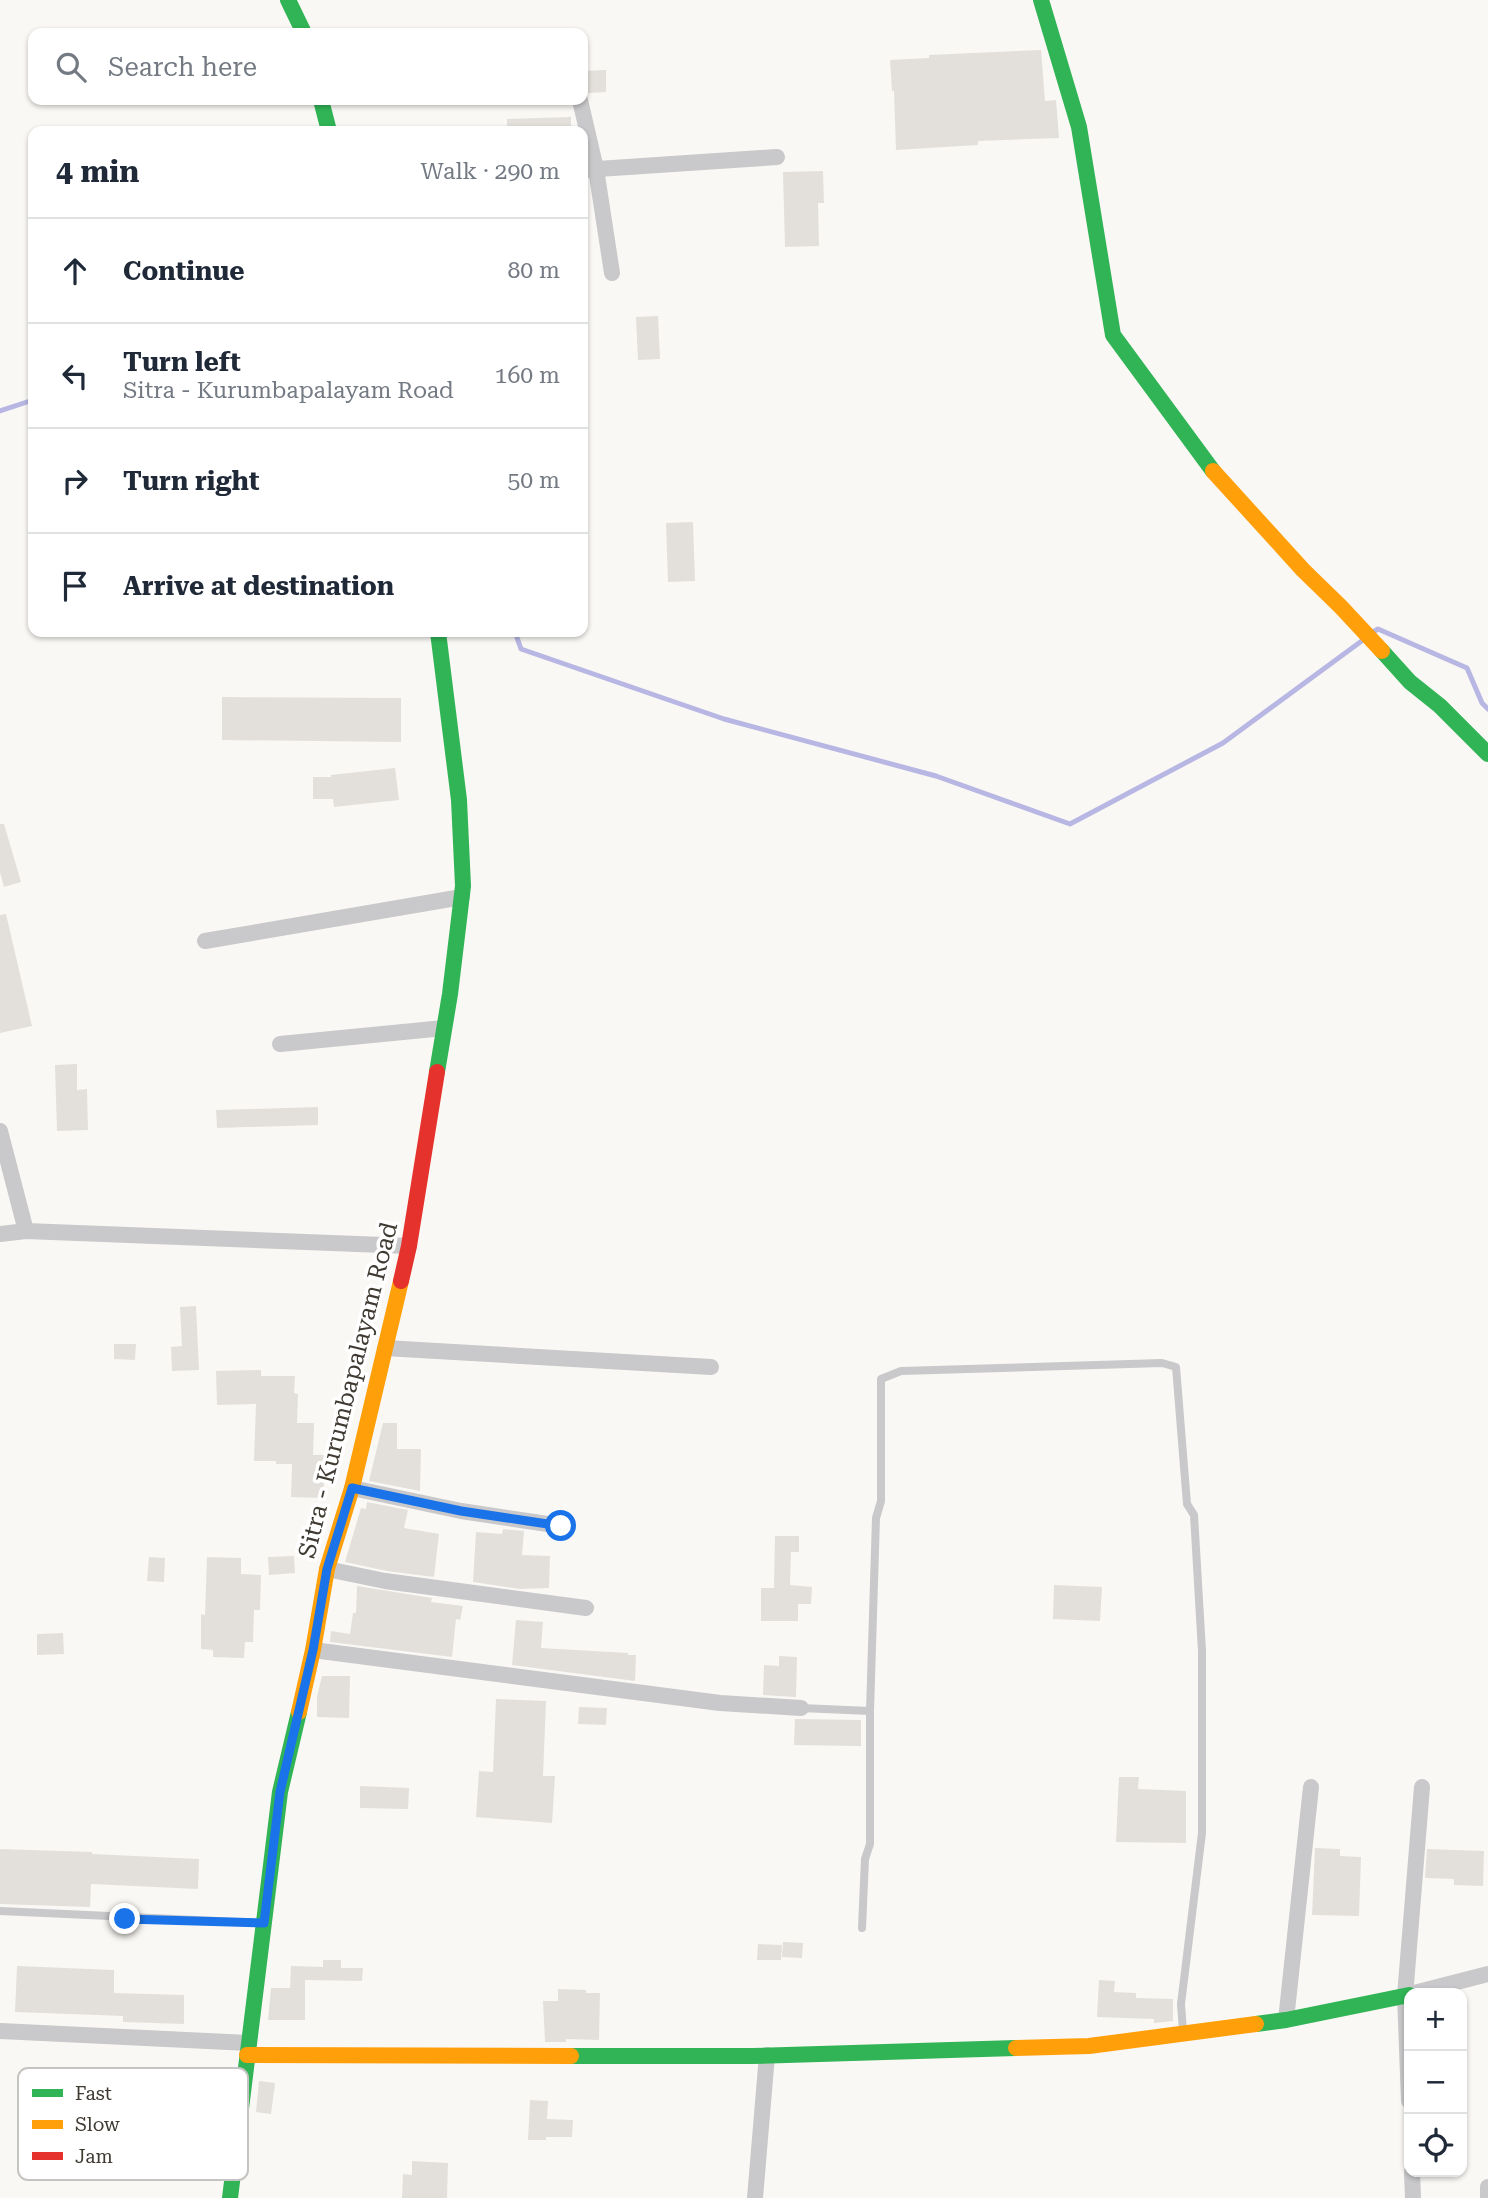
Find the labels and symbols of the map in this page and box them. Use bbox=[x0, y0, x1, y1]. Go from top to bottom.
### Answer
street label: Sitra - Kurumbapalayam Road bbox=[293, 1219, 403, 1561]
route start bbox=[545, 1510, 576, 1541]
route end bbox=[109, 1903, 140, 1934]
legend bbox=[18, 2068, 248, 2180]
text: Fast bbox=[75, 2082, 112, 2105]
text: Slow bbox=[75, 2113, 120, 2136]
text: Jam bbox=[75, 2145, 113, 2168]

